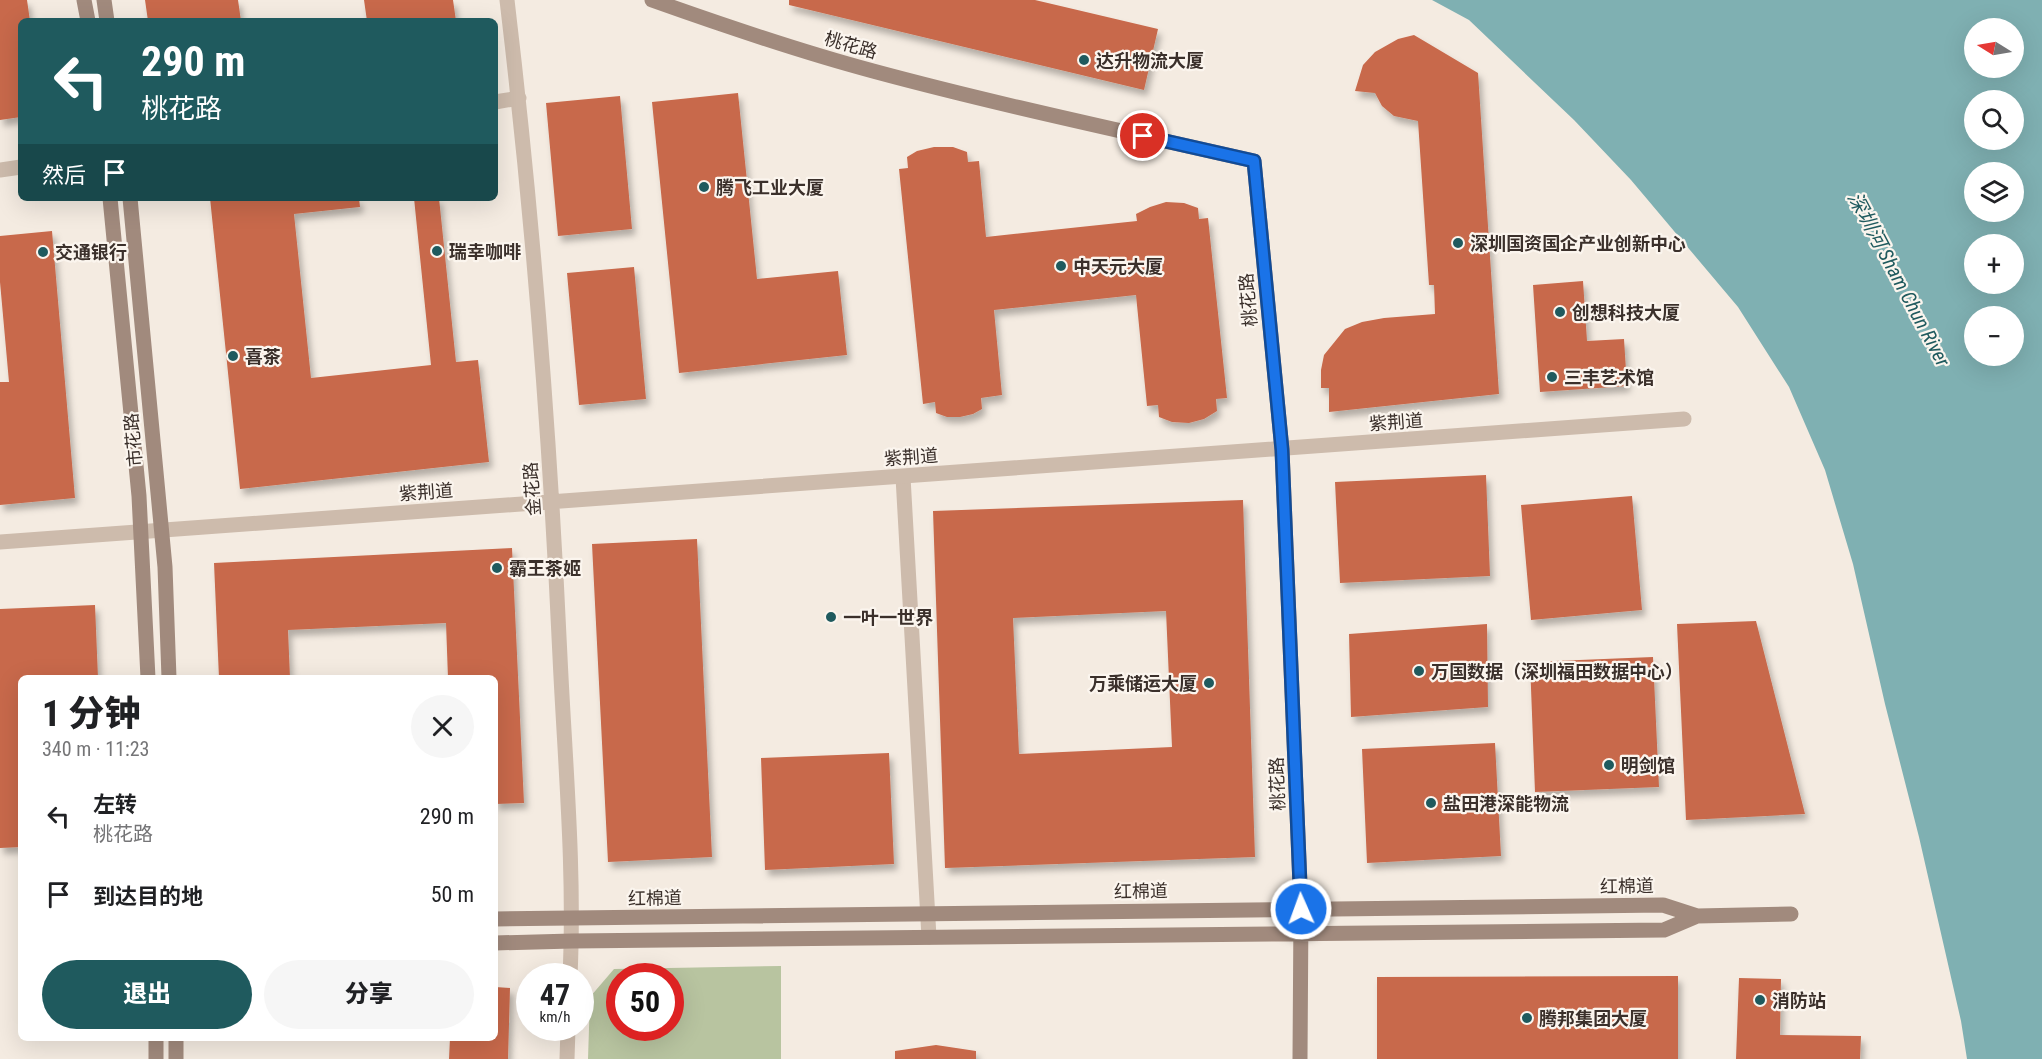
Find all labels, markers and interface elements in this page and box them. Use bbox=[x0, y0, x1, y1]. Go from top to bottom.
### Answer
north arrow bbox=[1964, 18, 2024, 78]
map controls bbox=[1964, 18, 2024, 366]
street label: 桃花路 bbox=[822, 27, 880, 63]
text: 290 m bbox=[141, 37, 246, 86]
icon: left bbox=[42, 42, 120, 120]
place label: 达升物流大厦 bbox=[1096, 50, 1204, 71]
marker: 达升物流大厦 bbox=[1077, 53, 1091, 67]
button: search bbox=[1964, 90, 2024, 150]
text: 桃花路 bbox=[141, 93, 222, 125]
pin bbox=[1117, 110, 1168, 161]
icon: arrive bbox=[1126, 119, 1159, 152]
icon: arrive bbox=[98, 156, 131, 189]
button: layers bbox=[1964, 162, 2024, 222]
text: 然后 bbox=[42, 163, 86, 188]
place label: 腾飞工业大厦 bbox=[716, 177, 824, 198]
marker: 腾飞工业大厦 bbox=[697, 180, 711, 194]
water label: 深圳河 Sham Chun River bbox=[1843, 188, 1956, 371]
place label: 深圳国资国企产业创新中心 bbox=[1470, 233, 1686, 254]
button: + bbox=[1964, 234, 2024, 294]
marker: 深圳国资国企产业创新中心 bbox=[1451, 236, 1465, 250]
place label: 瑞幸咖啡 bbox=[449, 241, 521, 262]
place label: 交通银行 bbox=[55, 242, 127, 263]
marker: 瑞幸咖啡 bbox=[430, 244, 444, 258]
marker: 交通银行 bbox=[36, 245, 50, 259]
place label: 中天元大厦 bbox=[1073, 256, 1163, 277]
marker: 中天元大厦 bbox=[1054, 259, 1068, 273]
street label: 桃花路 bbox=[1235, 272, 1261, 328]
place label: 创想科技大厦 bbox=[1572, 302, 1680, 323]
marker: 创想科技大厦 bbox=[1553, 305, 1567, 319]
button: − bbox=[1964, 306, 2024, 366]
place label: 喜茶 bbox=[245, 346, 281, 367]
marker: 喜茶 bbox=[226, 349, 240, 363]
place label: 三丰艺术馆 bbox=[1564, 367, 1654, 388]
marker: 三丰艺术馆 bbox=[1545, 370, 1559, 384]
street label: 紫荆道 bbox=[1368, 410, 1424, 434]
street label: 市花路 bbox=[120, 412, 146, 468]
street label: 紫荆道 bbox=[883, 445, 939, 469]
street label: 金花路 bbox=[520, 461, 544, 517]
street label: 紫荆道 bbox=[398, 480, 454, 504]
place label: 霸王茶姬 bbox=[509, 558, 581, 579]
marker: 霸王茶姬 bbox=[490, 561, 504, 575]
place label: 一叶一世界 bbox=[843, 607, 933, 628]
marker: 一叶一世界 bbox=[824, 610, 838, 624]
place label: 万国数据（深圳福田数据中心） bbox=[1431, 661, 1683, 682]
marker: 万国数据（深圳福田数据中心） bbox=[1412, 664, 1426, 678]
place label: 万乘储运大厦 bbox=[1089, 673, 1197, 694]
marker: 万乘储运大厦 bbox=[1202, 676, 1216, 690]
text: 1 分钟 bbox=[42, 693, 141, 735]
button: close bbox=[411, 695, 474, 758]
text: 340 m · 11:23 bbox=[42, 737, 149, 761]
place label: 明剑馆 bbox=[1621, 755, 1675, 776]
street label: 桃花路 bbox=[1266, 757, 1288, 811]
marker: 明剑馆 bbox=[1602, 758, 1616, 772]
text: 左转 bbox=[93, 792, 137, 817]
place label: 盐田港深能物流 bbox=[1443, 793, 1569, 814]
marker: 盐田港深能物流 bbox=[1424, 796, 1438, 810]
icon: left bbox=[42, 800, 75, 833]
text: 290 m bbox=[420, 804, 474, 829]
text: 桃花路 bbox=[93, 822, 153, 846]
street label: 红棉道 bbox=[1600, 875, 1654, 897]
position arrow bbox=[1269, 877, 1333, 941]
icon: arrive bbox=[42, 878, 75, 911]
street label: 红棉道 bbox=[1114, 880, 1168, 902]
text: 50 m bbox=[431, 882, 474, 907]
text: 到达目的地 bbox=[93, 884, 203, 909]
street label: 红棉道 bbox=[628, 887, 682, 909]
button: 退出 bbox=[42, 960, 252, 1029]
button: 分享 bbox=[264, 960, 474, 1029]
speed limit sign: 50 bbox=[606, 963, 684, 1041]
text: 47 bbox=[540, 977, 570, 1012]
place label: 消防站 bbox=[1772, 990, 1826, 1011]
marker: 消防站 bbox=[1753, 993, 1767, 1007]
text: km/h bbox=[540, 1008, 570, 1026]
place label: 腾邦集团大厦 bbox=[1539, 1008, 1647, 1029]
marker: 腾邦集团大厦 bbox=[1520, 1011, 1534, 1025]

